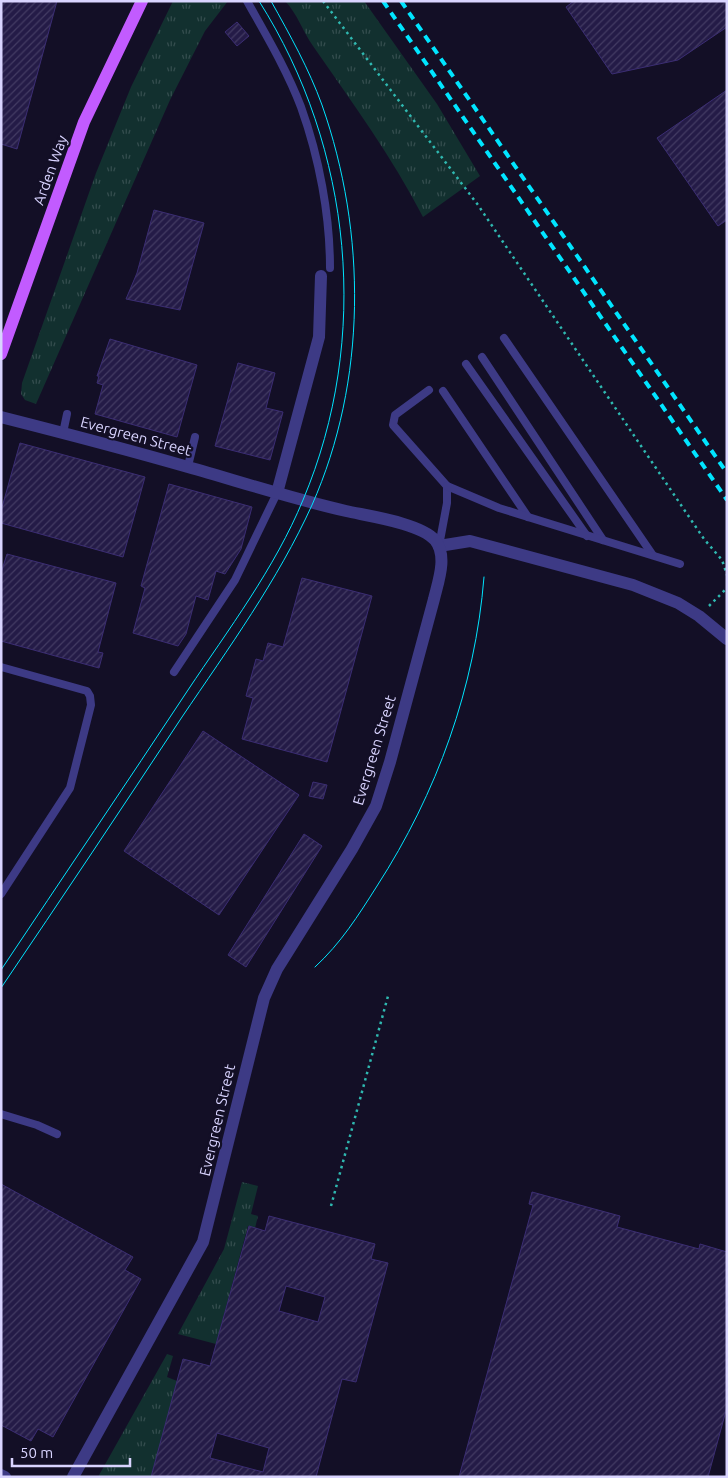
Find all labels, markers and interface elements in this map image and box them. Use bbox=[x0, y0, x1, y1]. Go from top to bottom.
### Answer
street label: Arden Way bbox=[30, 133, 70, 207]
street label: Evergreen Street bbox=[79, 413, 193, 459]
street label: Evergreen Street bbox=[349, 693, 399, 807]
street label: Evergreen Street bbox=[196, 1062, 238, 1178]
scale bar bbox=[12, 1436, 130, 1468]
text: 50 m bbox=[20, 1444, 53, 1461]

